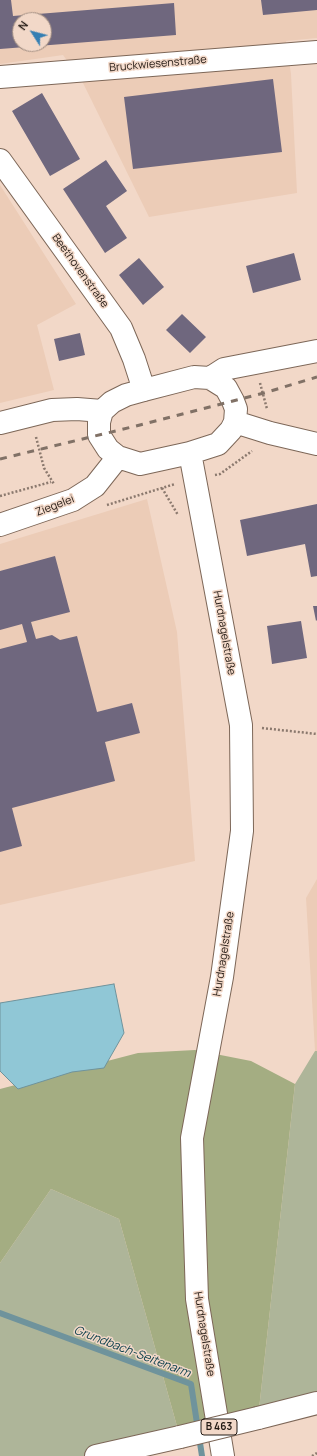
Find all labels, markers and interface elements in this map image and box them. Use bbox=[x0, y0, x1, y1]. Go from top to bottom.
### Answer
north arrow bbox=[12, 12, 52, 52]
text: N bbox=[14, 18, 31, 33]
street label: Bruckwiesenstraße bbox=[109, 53, 207, 75]
street label: Beethovenstraße bbox=[49, 232, 111, 310]
street label: Ziegelei bbox=[34, 493, 76, 519]
street label: Hurdnagelstraße bbox=[210, 590, 238, 676]
street label: Hurdnagelstraße bbox=[211, 911, 237, 997]
street label: Hurdnagelstraße bbox=[191, 1291, 217, 1377]
water label: Grundbach-Seitenarm bbox=[72, 1323, 192, 1381]
road number: B 463 bbox=[201, 1419, 237, 1435]

